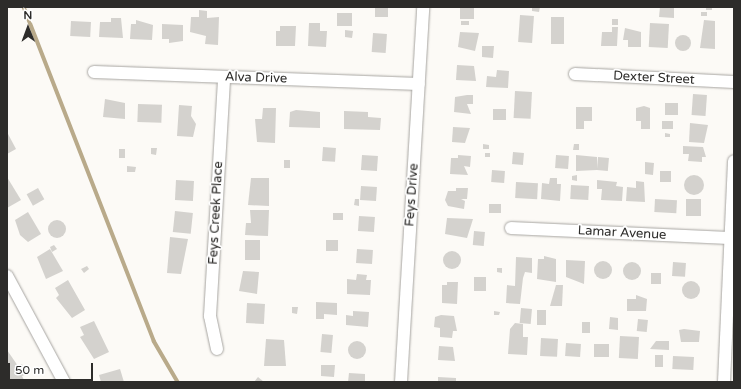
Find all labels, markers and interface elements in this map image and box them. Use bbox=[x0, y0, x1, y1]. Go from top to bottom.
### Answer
north arrow bbox=[8, 8, 48, 48]
text: N bbox=[23, 9, 32, 22]
street label: Dexter Street bbox=[613, 68, 695, 88]
street label: Alva Drive bbox=[225, 69, 287, 87]
street label: Feys Creek Place bbox=[205, 161, 227, 265]
street label: Feys Drive bbox=[402, 163, 422, 227]
street label: Lamar Avenue bbox=[577, 223, 667, 243]
scale bar bbox=[10, 355, 95, 381]
text: 50 m bbox=[15, 363, 44, 377]

